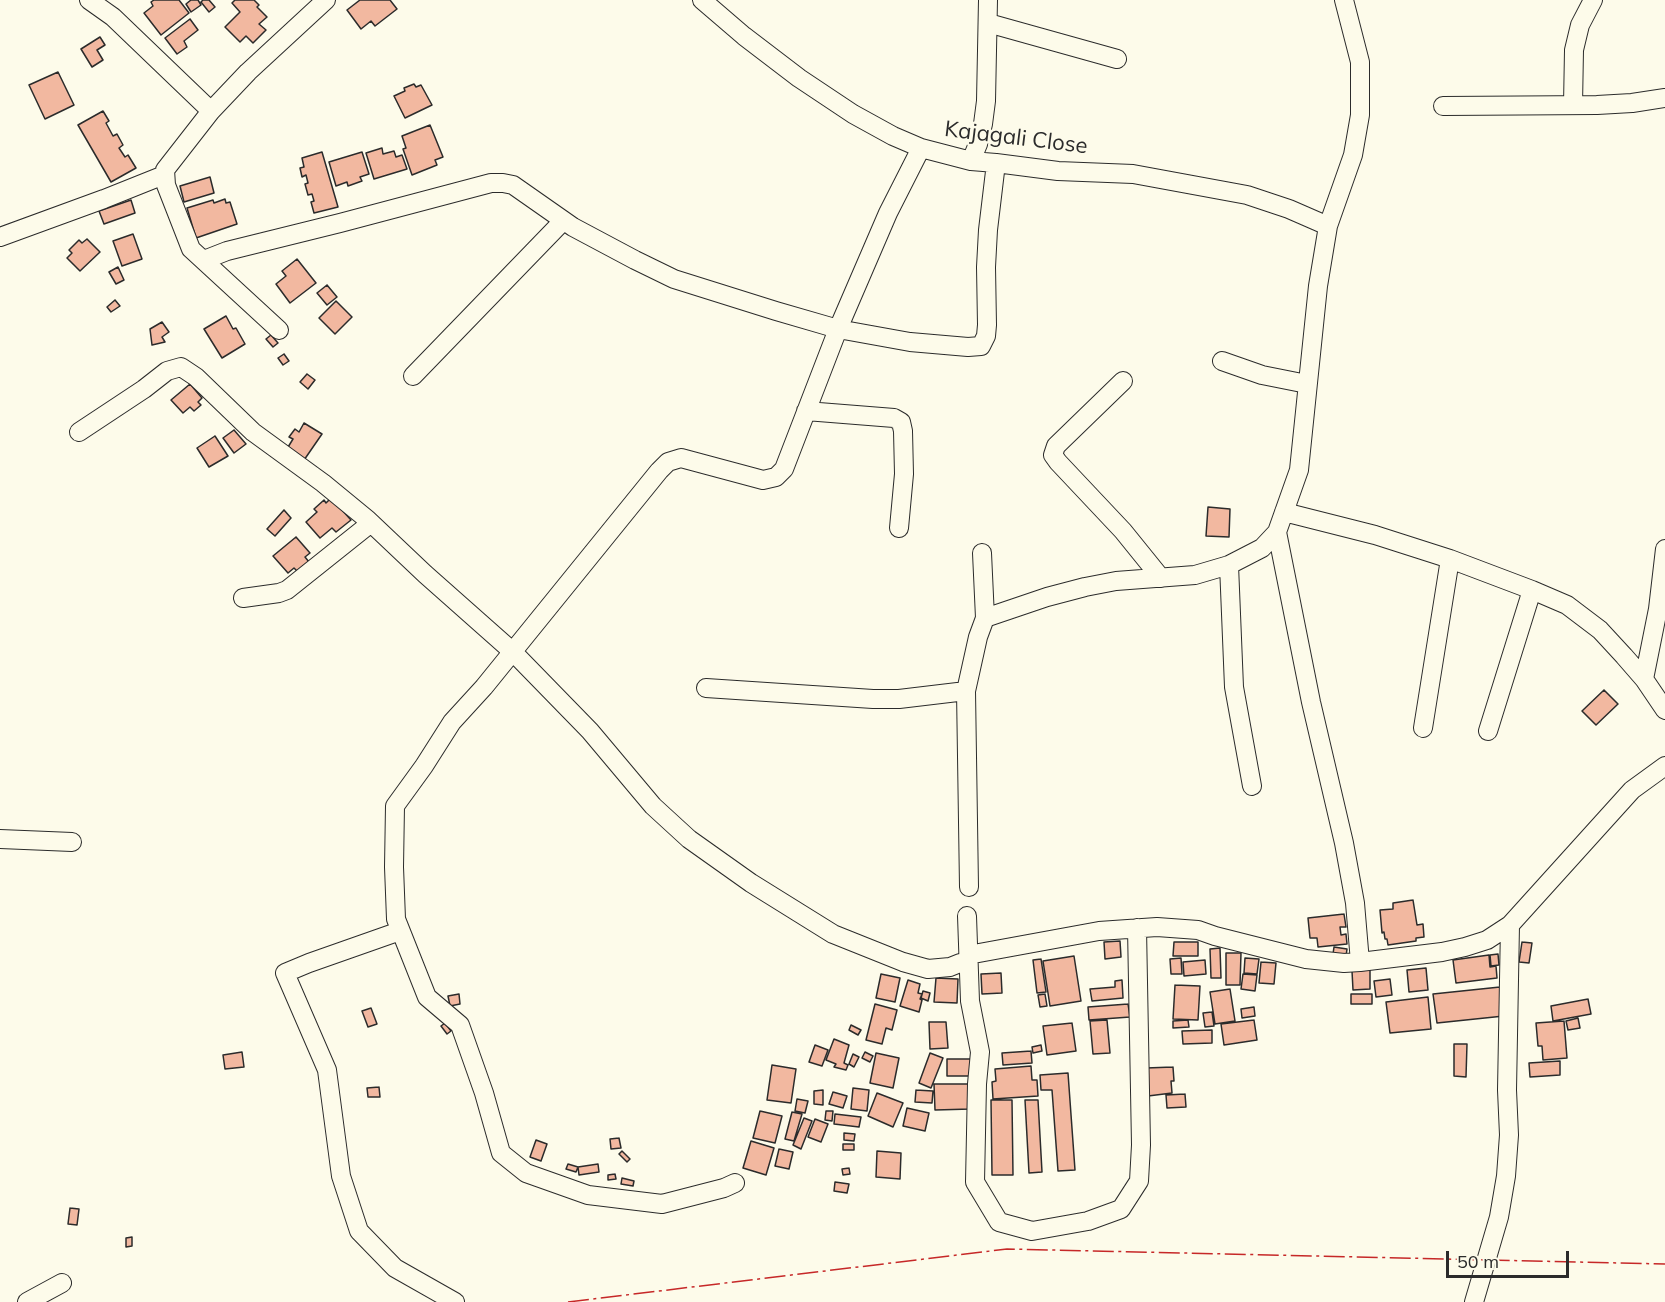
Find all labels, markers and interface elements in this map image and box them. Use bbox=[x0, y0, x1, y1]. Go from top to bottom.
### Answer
street label: Kajagali Close bbox=[943, 116, 1089, 160]
scale bar bbox=[1449, 1239, 1572, 1277]
text: 50 m bbox=[1457, 1250, 1499, 1273]

